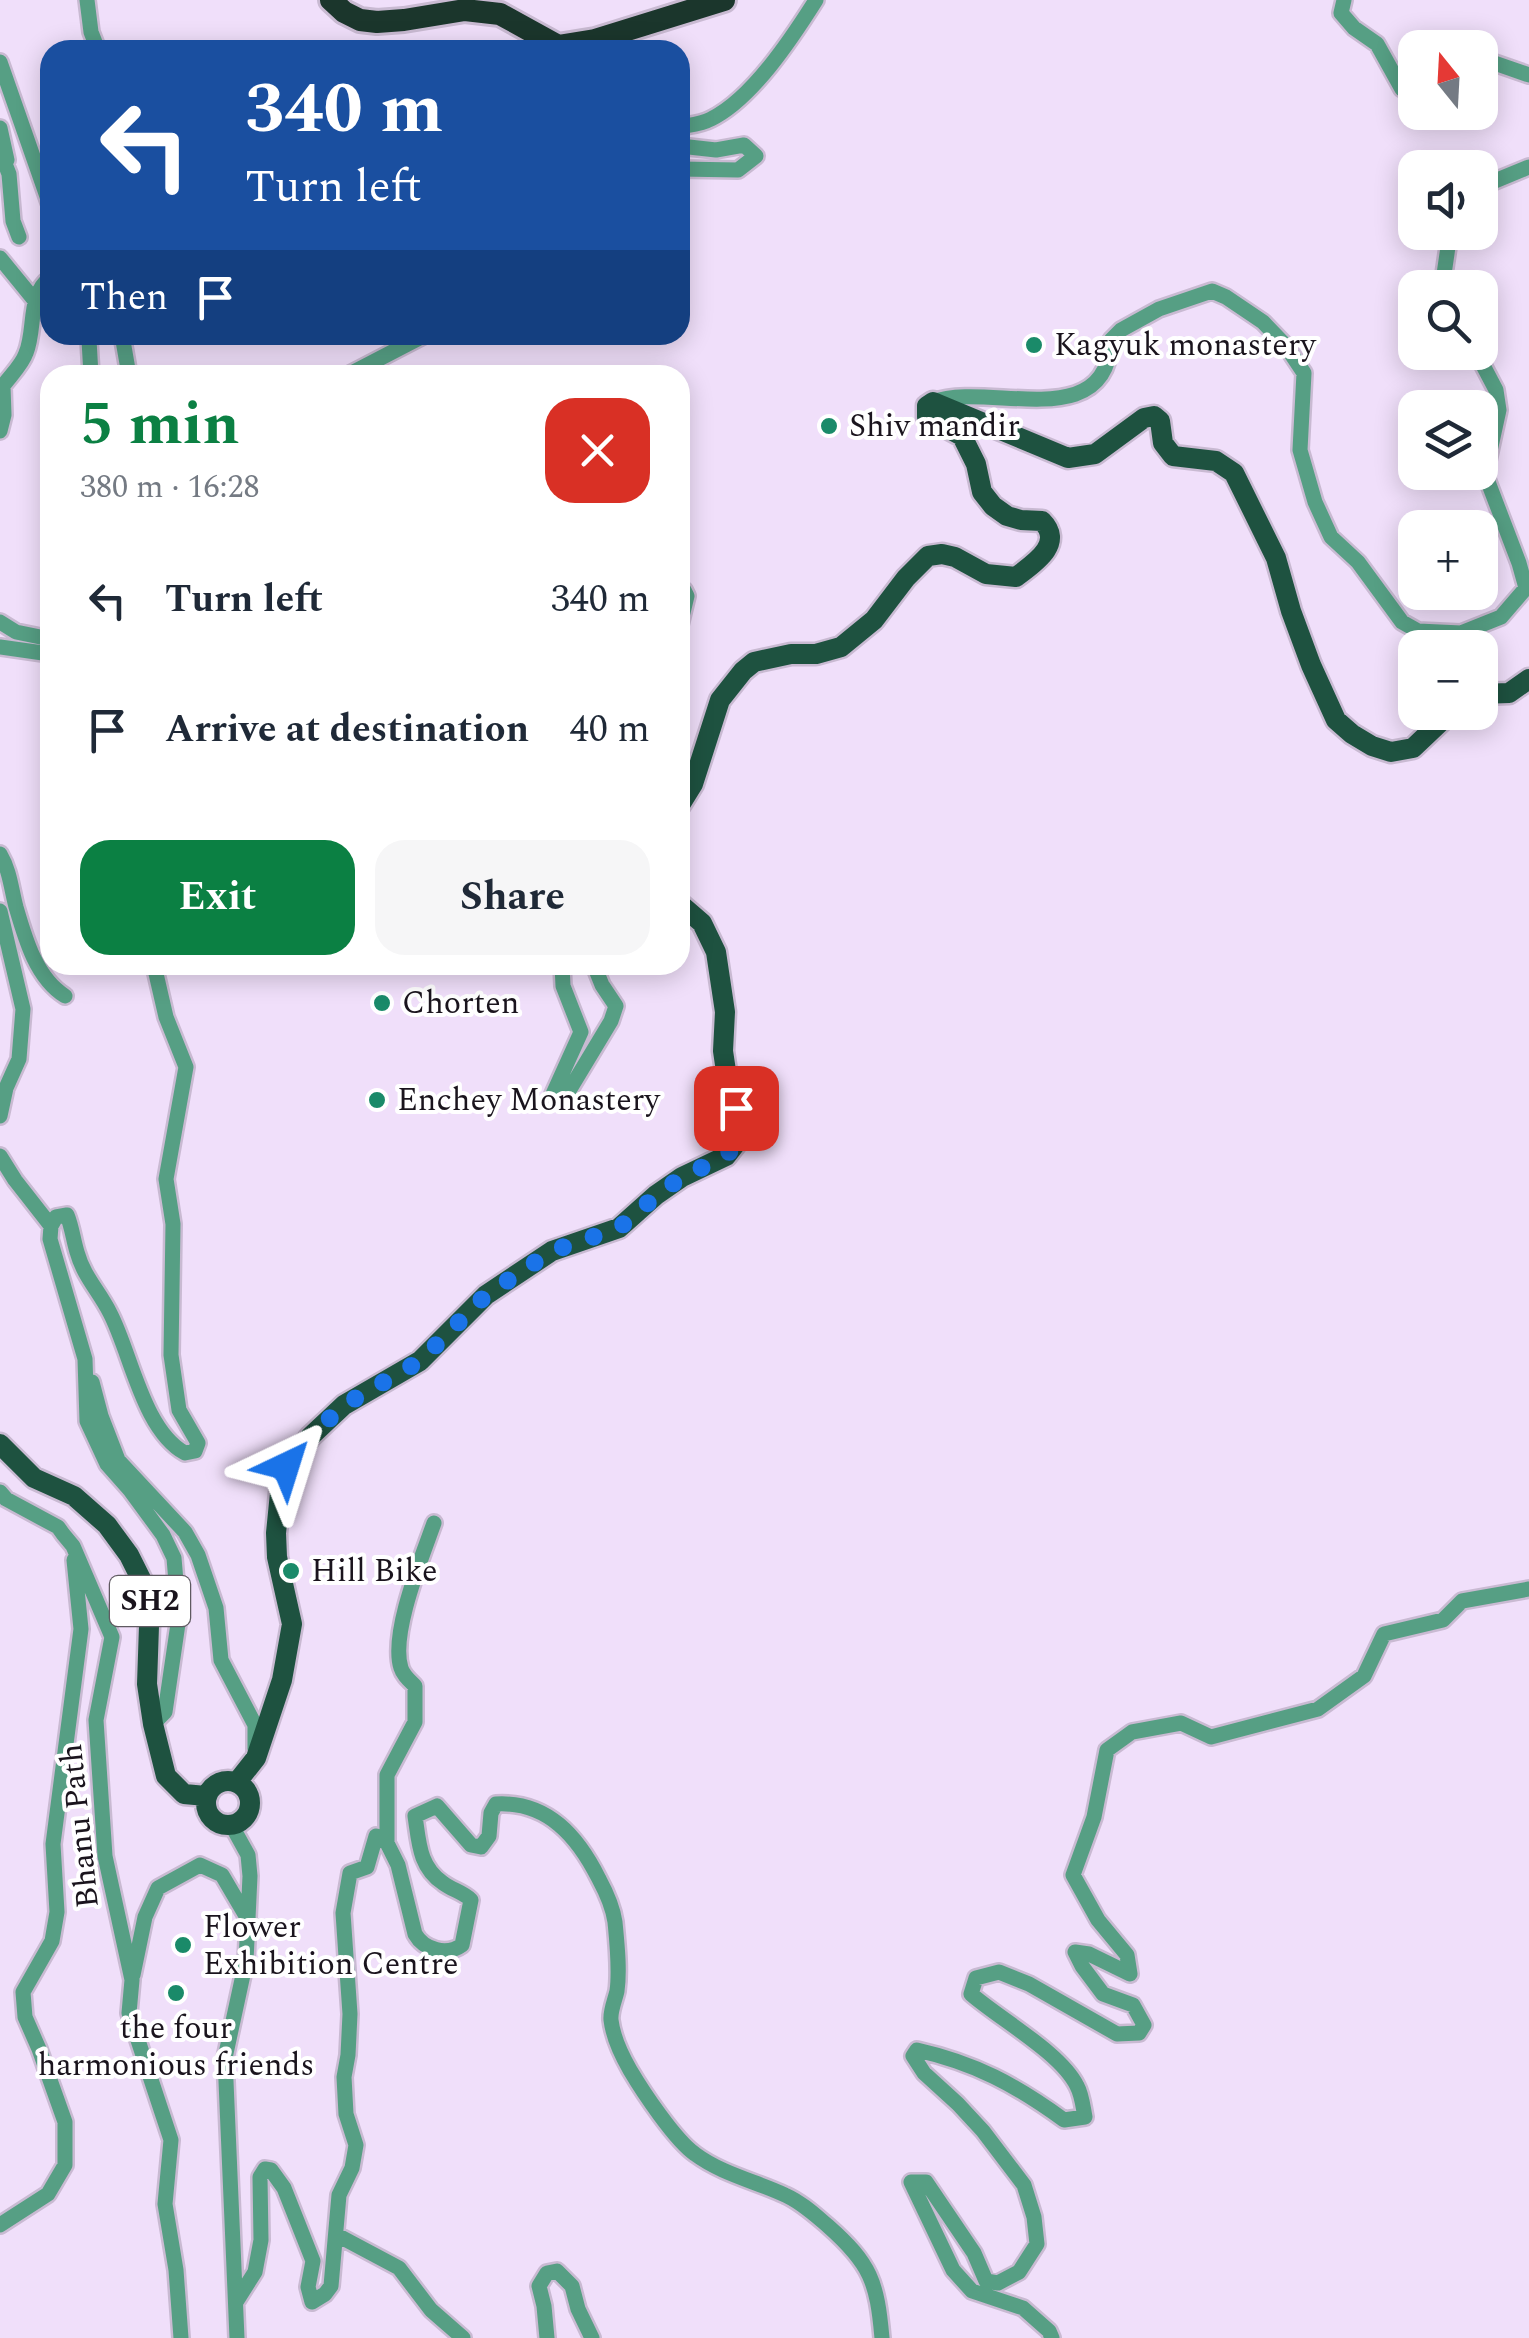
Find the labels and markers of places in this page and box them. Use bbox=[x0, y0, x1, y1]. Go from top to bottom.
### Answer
place label: Kagyuk monastery bbox=[1054, 321, 1317, 370]
marker: Kagyuk monastery bbox=[1023, 334, 1045, 356]
place label: Shiv mandir bbox=[849, 402, 1020, 451]
marker: Shiv mandir bbox=[818, 415, 840, 437]
place label: Chorten bbox=[402, 979, 519, 1028]
marker: Chorten bbox=[371, 992, 393, 1014]
pin bbox=[694, 1066, 779, 1151]
place label: Enchey Monastery bbox=[397, 1076, 661, 1125]
marker: Enchey Monastery bbox=[366, 1089, 388, 1111]
place label: Hill Bike bbox=[311, 1547, 438, 1596]
marker: Hill Bike bbox=[280, 1560, 302, 1582]
place label: Flower Exhibition Centre bbox=[203, 1903, 459, 1989]
marker: Flower Exhibition Centre bbox=[172, 1934, 194, 1956]
marker: the four harmonious friends bbox=[165, 1982, 187, 2004]
place label: the four harmonious friends bbox=[38, 2004, 314, 2090]

